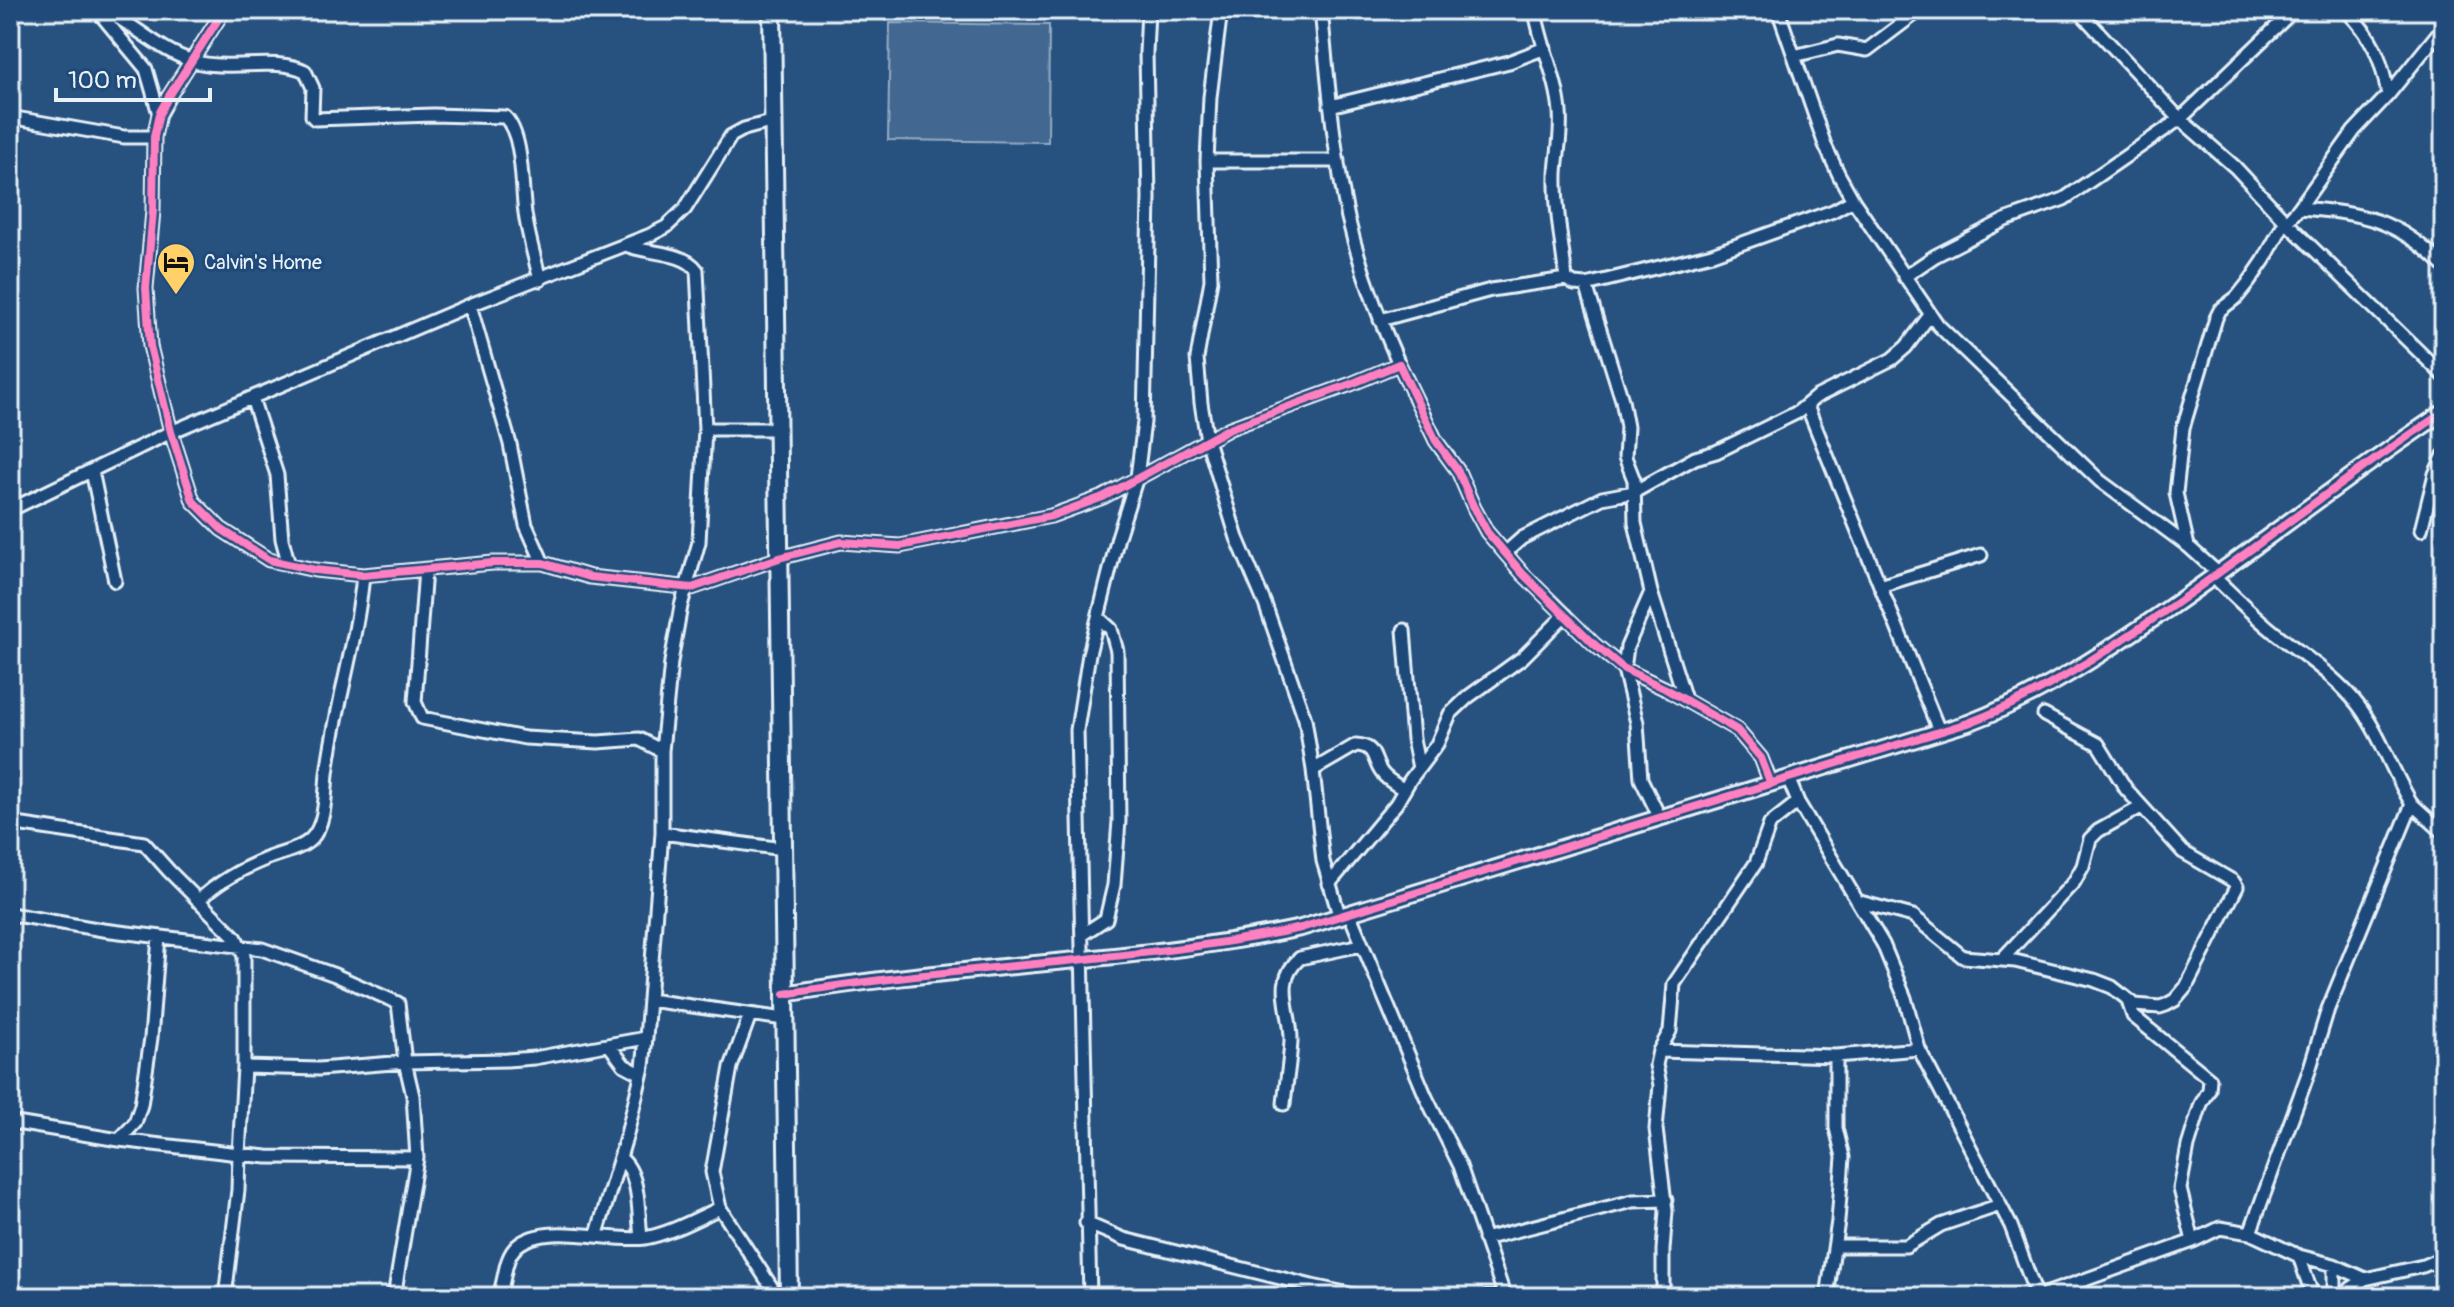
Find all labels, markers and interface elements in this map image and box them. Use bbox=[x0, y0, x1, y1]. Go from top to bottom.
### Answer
scale bar bbox=[56, 52, 210, 102]
text: 100 m bbox=[68, 66, 137, 95]
hotel icon: Calvin's Home bbox=[155, 241, 197, 296]
place label: Calvin's Home bbox=[204, 250, 322, 275]

